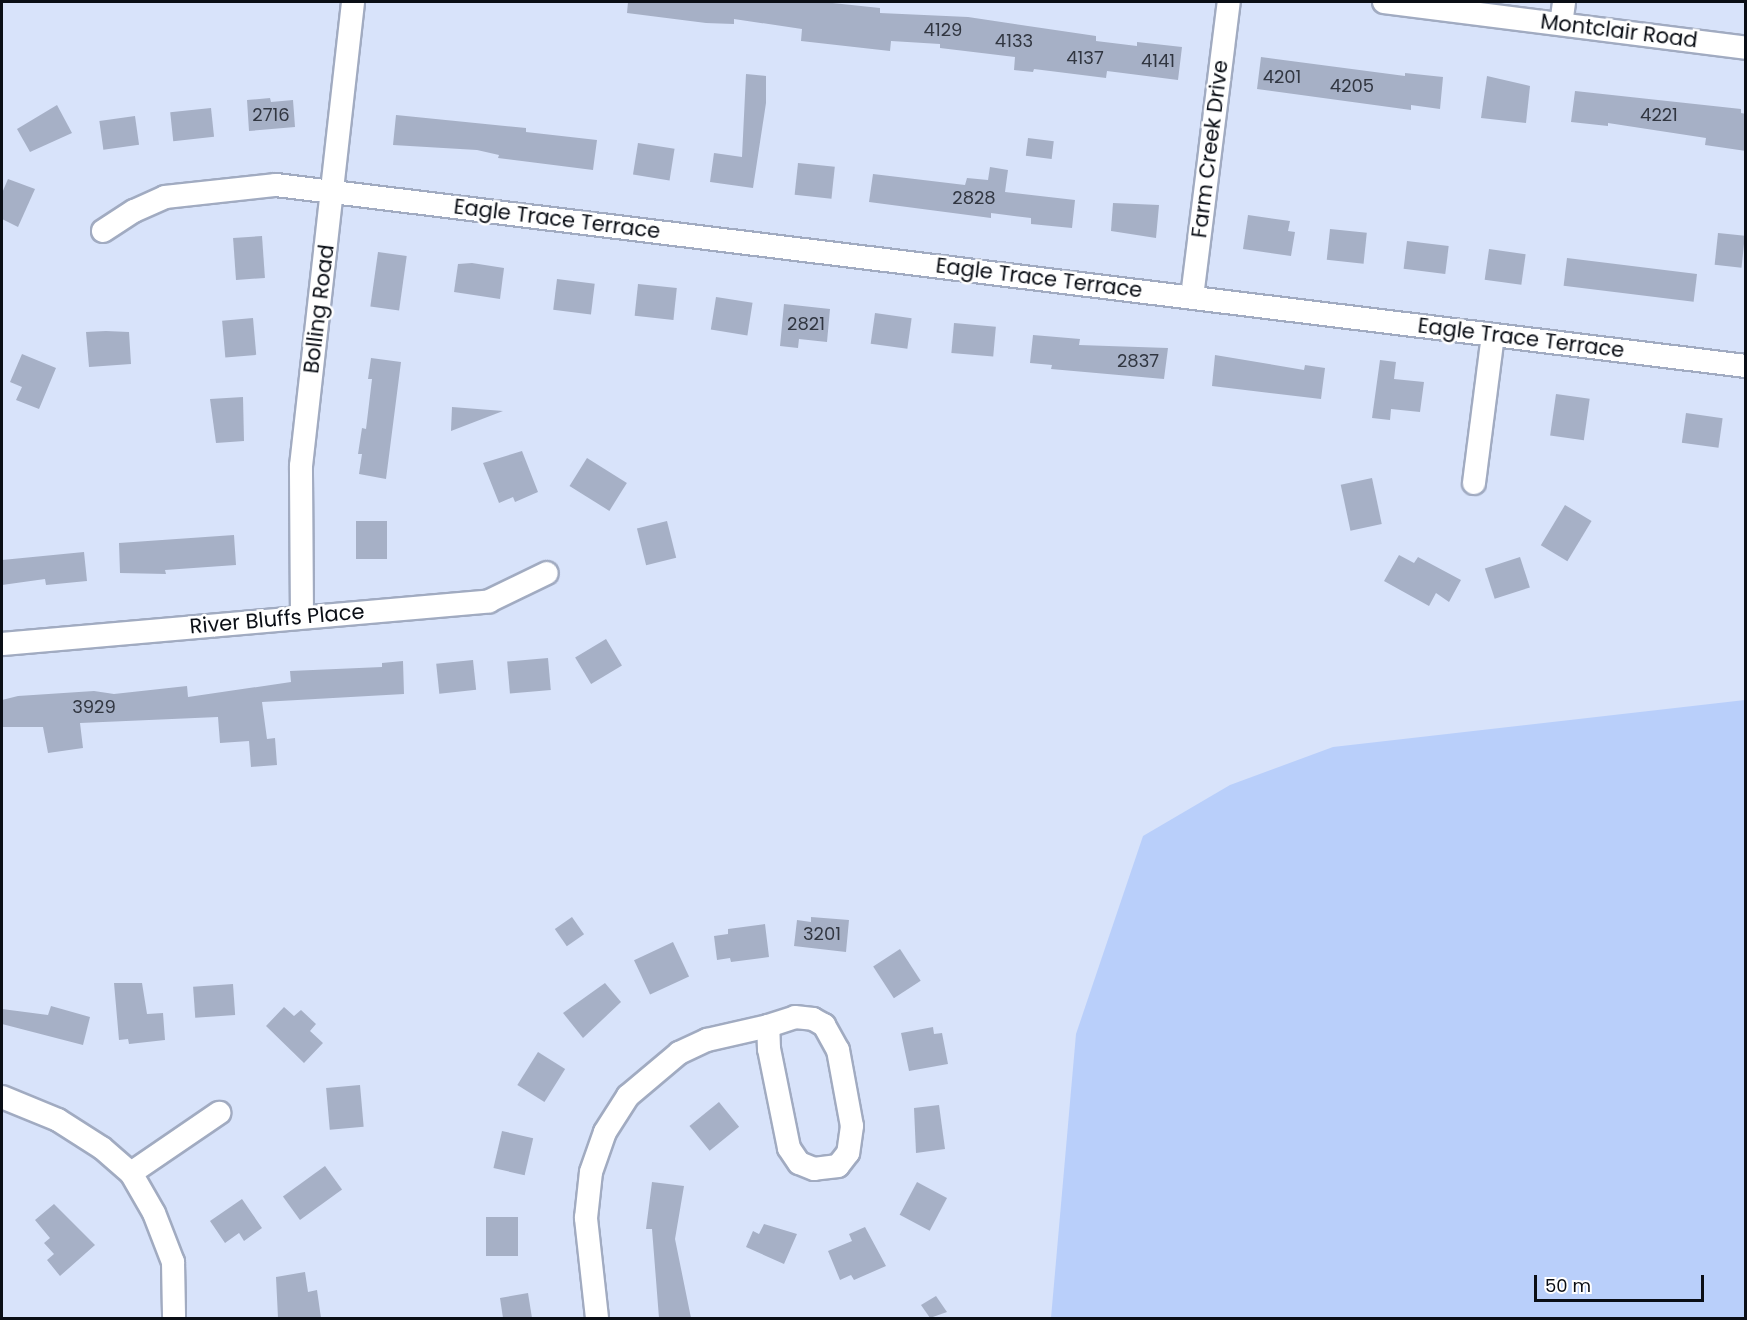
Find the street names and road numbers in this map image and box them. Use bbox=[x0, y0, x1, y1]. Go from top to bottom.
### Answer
street label: Montclair Road bbox=[1539, 9, 1699, 53]
street label: Farm Creek Drive bbox=[1187, 59, 1233, 239]
street label: Eagle Trace Terrace bbox=[452, 194, 662, 244]
street label: Bolling Road bbox=[299, 243, 339, 375]
street label: Eagle Trace Terrace bbox=[934, 253, 1144, 303]
street label: Eagle Trace Terrace bbox=[1416, 313, 1626, 363]
street label: River Bluffs Place bbox=[189, 599, 365, 639]

